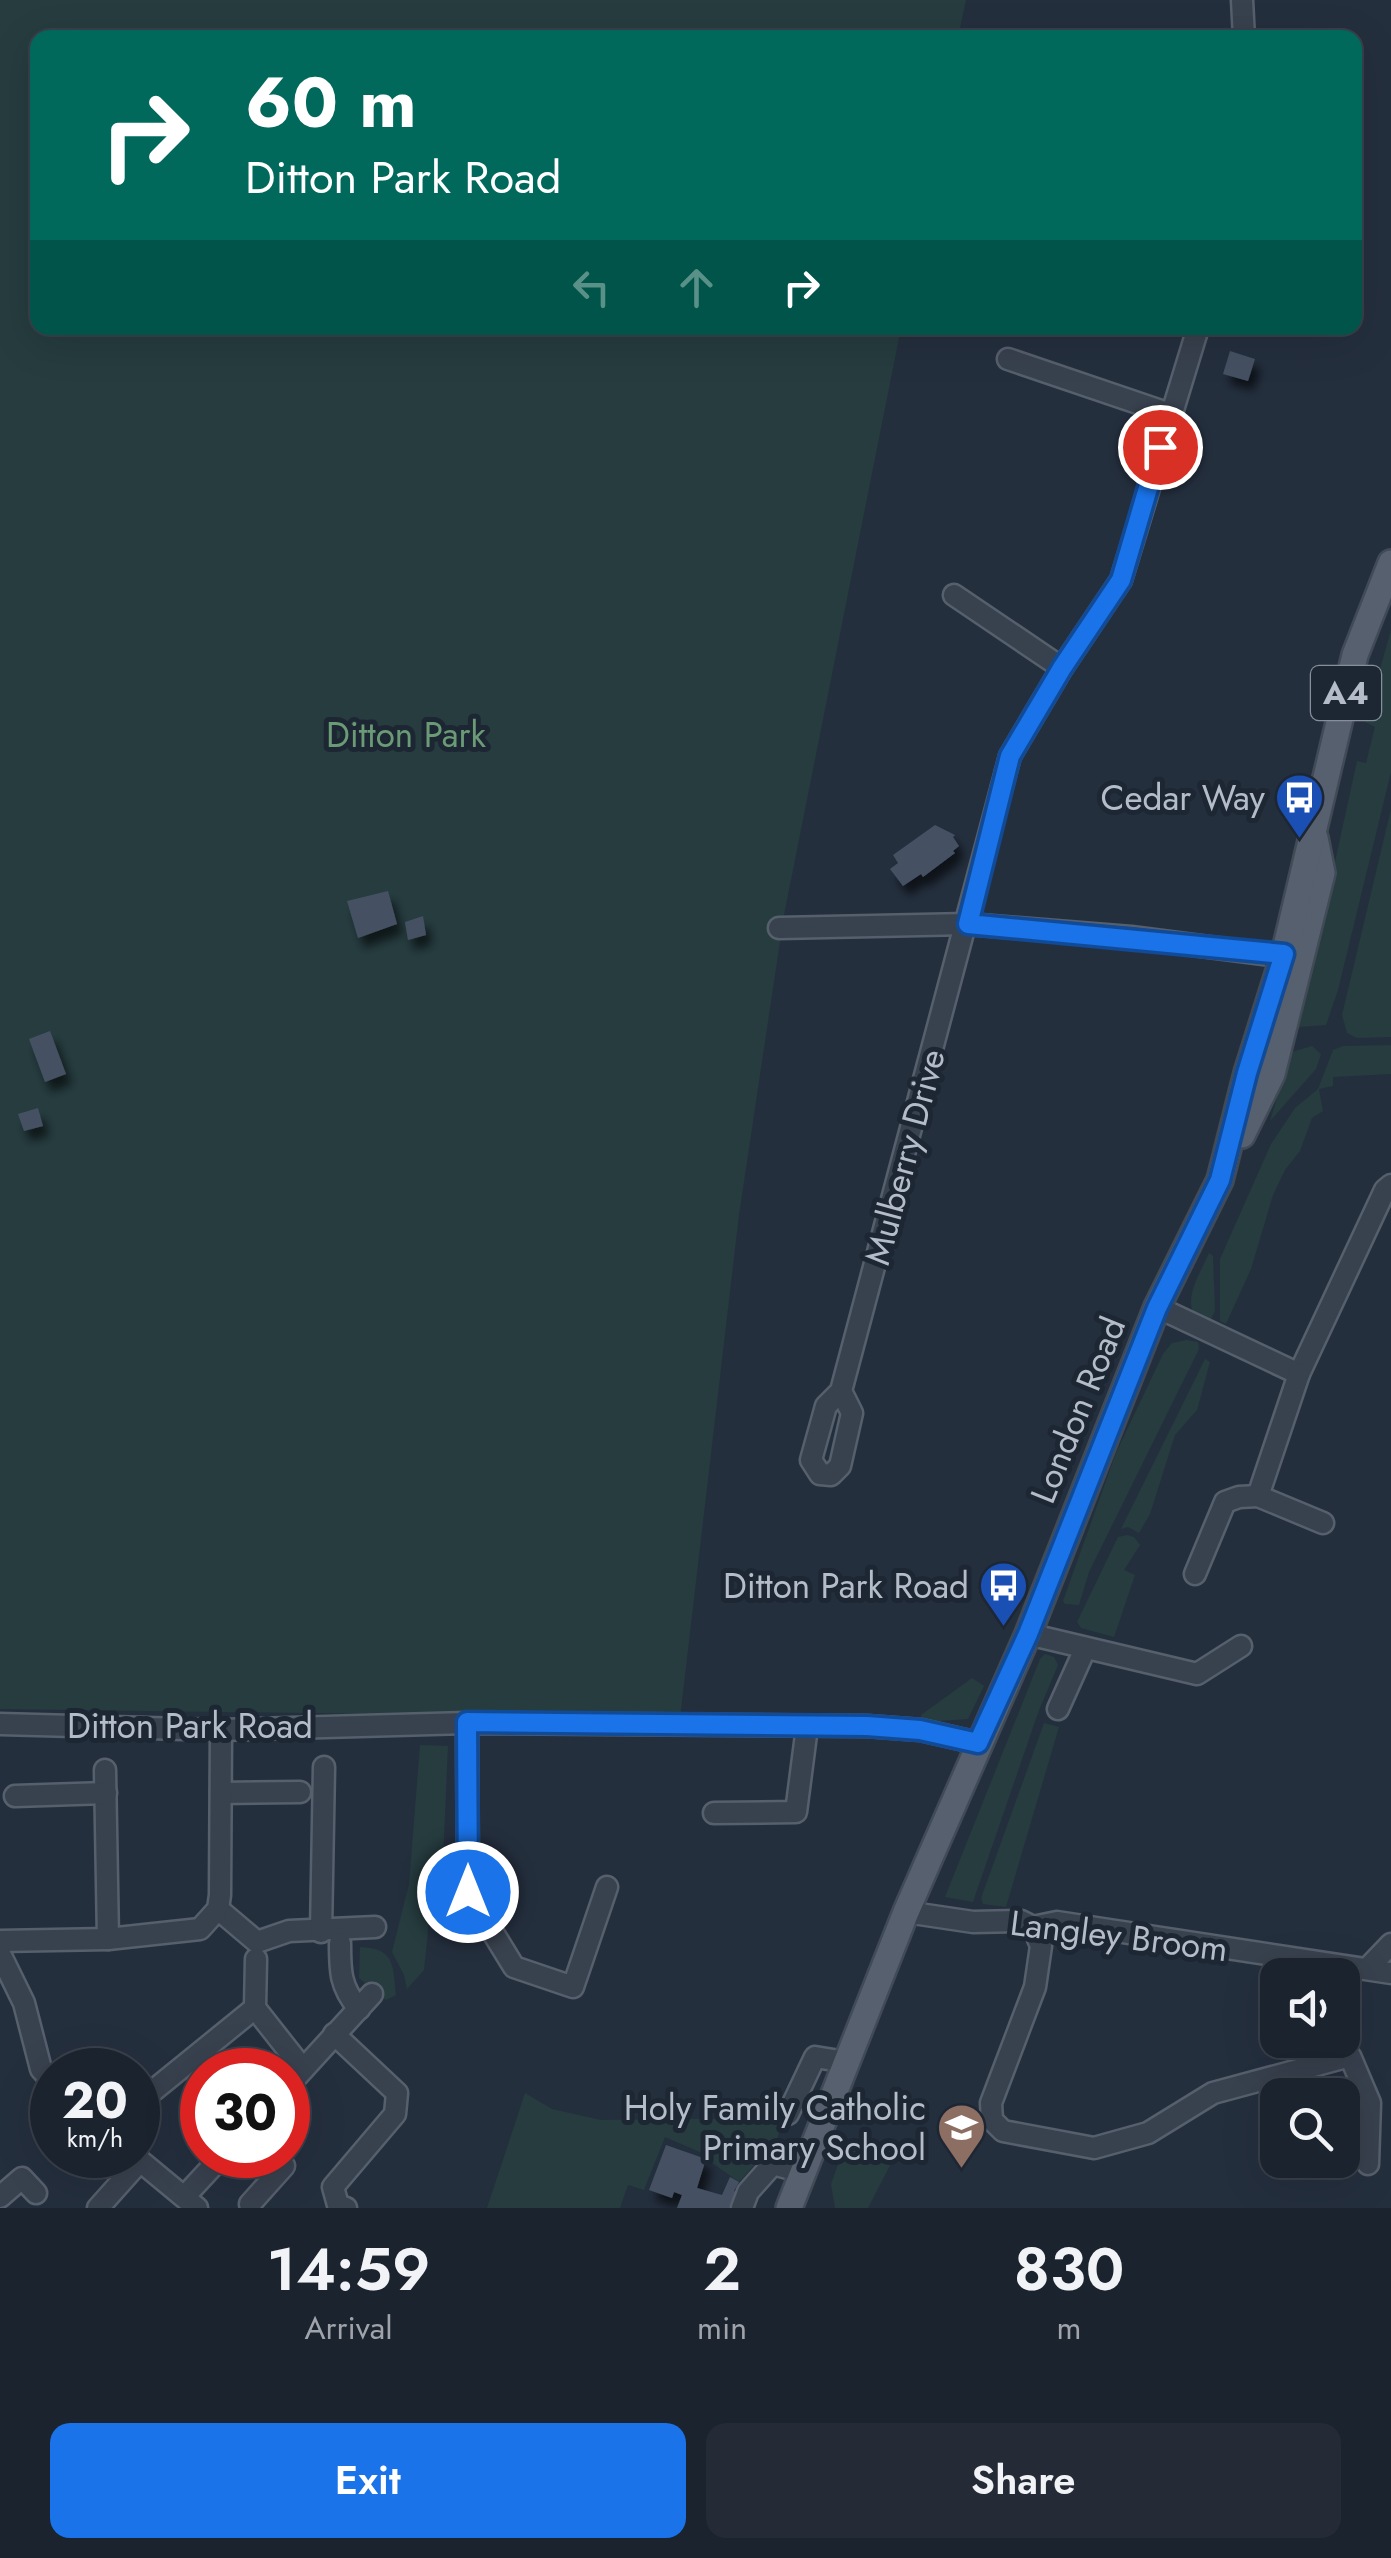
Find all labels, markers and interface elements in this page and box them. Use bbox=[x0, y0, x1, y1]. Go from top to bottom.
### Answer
text: 60 m bbox=[245, 52, 417, 153]
icon: right bbox=[80, 70, 210, 200]
text: Ditton Park Road bbox=[245, 145, 561, 210]
icon: left bbox=[564, 260, 619, 315]
icon: ahead bbox=[669, 260, 724, 315]
icon: right bbox=[774, 260, 829, 315]
pin bbox=[1118, 405, 1203, 490]
icon: arrive bbox=[1133, 420, 1188, 475]
road number: A4 bbox=[1311, 666, 1381, 720]
park label: Ditton Park bbox=[326, 710, 487, 760]
bus stop icon: Cedar Way bbox=[1274, 772, 1326, 840]
place label: Cedar Way bbox=[1100, 773, 1266, 823]
street label: Mulberry Drive bbox=[852, 1044, 958, 1270]
street label: London Road bbox=[1018, 1309, 1138, 1511]
bus stop icon: Ditton Park Road bbox=[978, 1560, 1030, 1628]
place label: Ditton Park Road bbox=[723, 1561, 969, 1611]
street label: Ditton Park Road bbox=[67, 1701, 313, 1751]
position arrow bbox=[416, 1840, 520, 1944]
street label: Langley Broom bbox=[1007, 1898, 1231, 1974]
map controls bbox=[1260, 1958, 1360, 2178]
button: sound bbox=[1260, 1958, 1360, 2058]
speed limit sign: 30 bbox=[180, 2048, 310, 2178]
text: 20 bbox=[62, 2064, 128, 2137]
button: search bbox=[1260, 2078, 1360, 2178]
place label: Holy Family Catholic Primary School bbox=[624, 2083, 926, 2173]
school or university icon: Holy Family Catholic Primary School bbox=[935, 2102, 987, 2170]
text: km/h bbox=[67, 2120, 123, 2156]
text: 14:59 bbox=[267, 2226, 430, 2313]
text: 2 bbox=[703, 2226, 741, 2313]
text: 830 bbox=[1014, 2226, 1124, 2313]
text: Arrival bbox=[304, 2305, 393, 2351]
text: min bbox=[697, 2305, 747, 2351]
text: m bbox=[1057, 2305, 1082, 2351]
button: Exit bbox=[50, 2423, 686, 2538]
button: Share bbox=[706, 2423, 1341, 2538]

